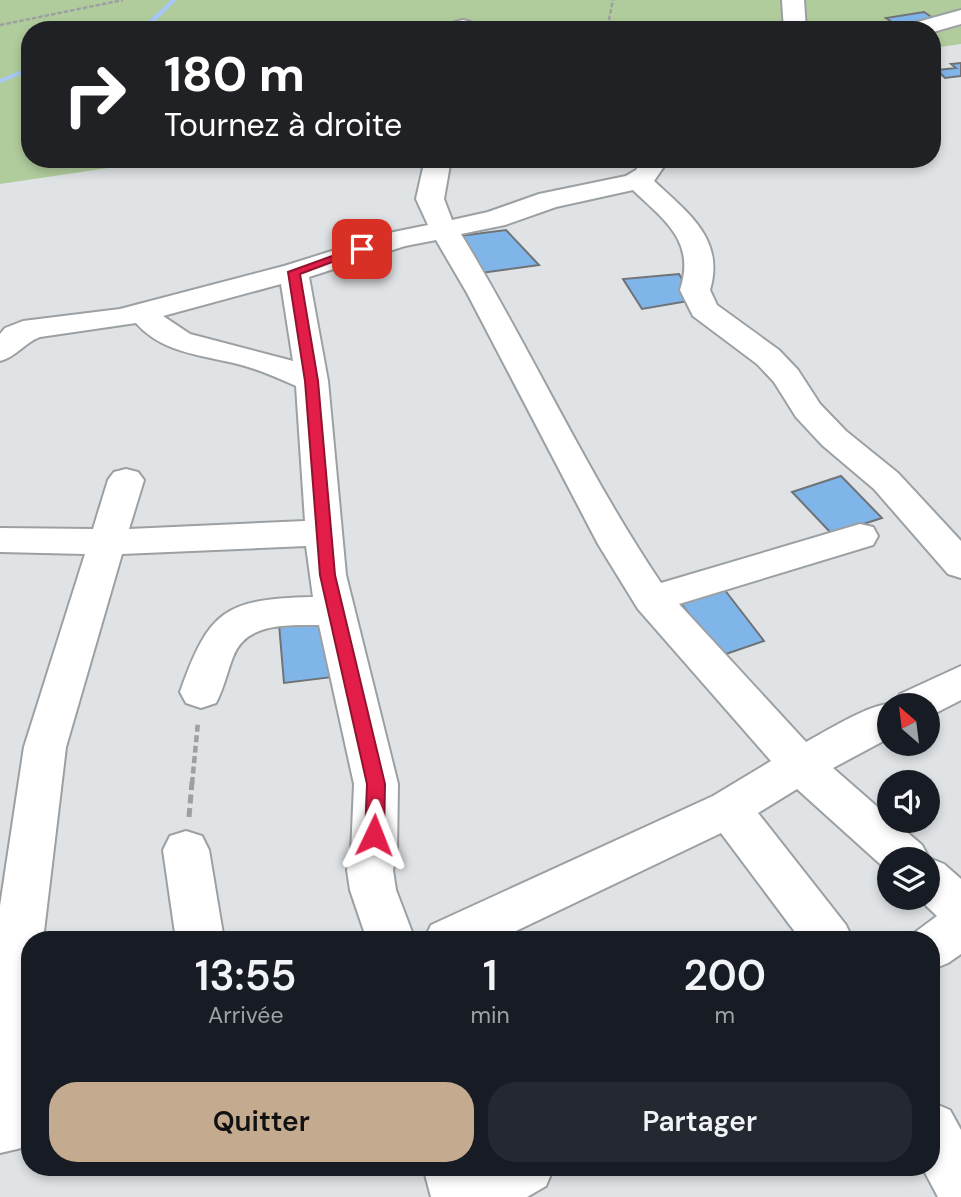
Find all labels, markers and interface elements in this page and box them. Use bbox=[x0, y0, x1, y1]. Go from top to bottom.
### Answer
text: 180 m bbox=[164, 42, 305, 106]
icon: right bbox=[49, 49, 140, 140]
text: Tournez à droite bbox=[164, 104, 402, 146]
pin bbox=[332, 219, 392, 279]
icon: arrive bbox=[343, 230, 381, 268]
north arrow bbox=[877, 693, 940, 756]
map controls bbox=[877, 693, 940, 910]
button: sound bbox=[877, 770, 940, 833]
position arrow bbox=[337, 798, 411, 872]
button: layers bbox=[877, 847, 940, 910]
text: 13:55 bbox=[195, 948, 297, 1003]
text: 1 bbox=[483, 948, 497, 1003]
text: 200 bbox=[683, 948, 766, 1003]
text: Arrivée bbox=[208, 1000, 283, 1030]
text: min bbox=[470, 1000, 510, 1030]
text: m bbox=[715, 1000, 735, 1030]
button: Quitter bbox=[49, 1082, 474, 1162]
button: Partager bbox=[488, 1082, 912, 1162]

